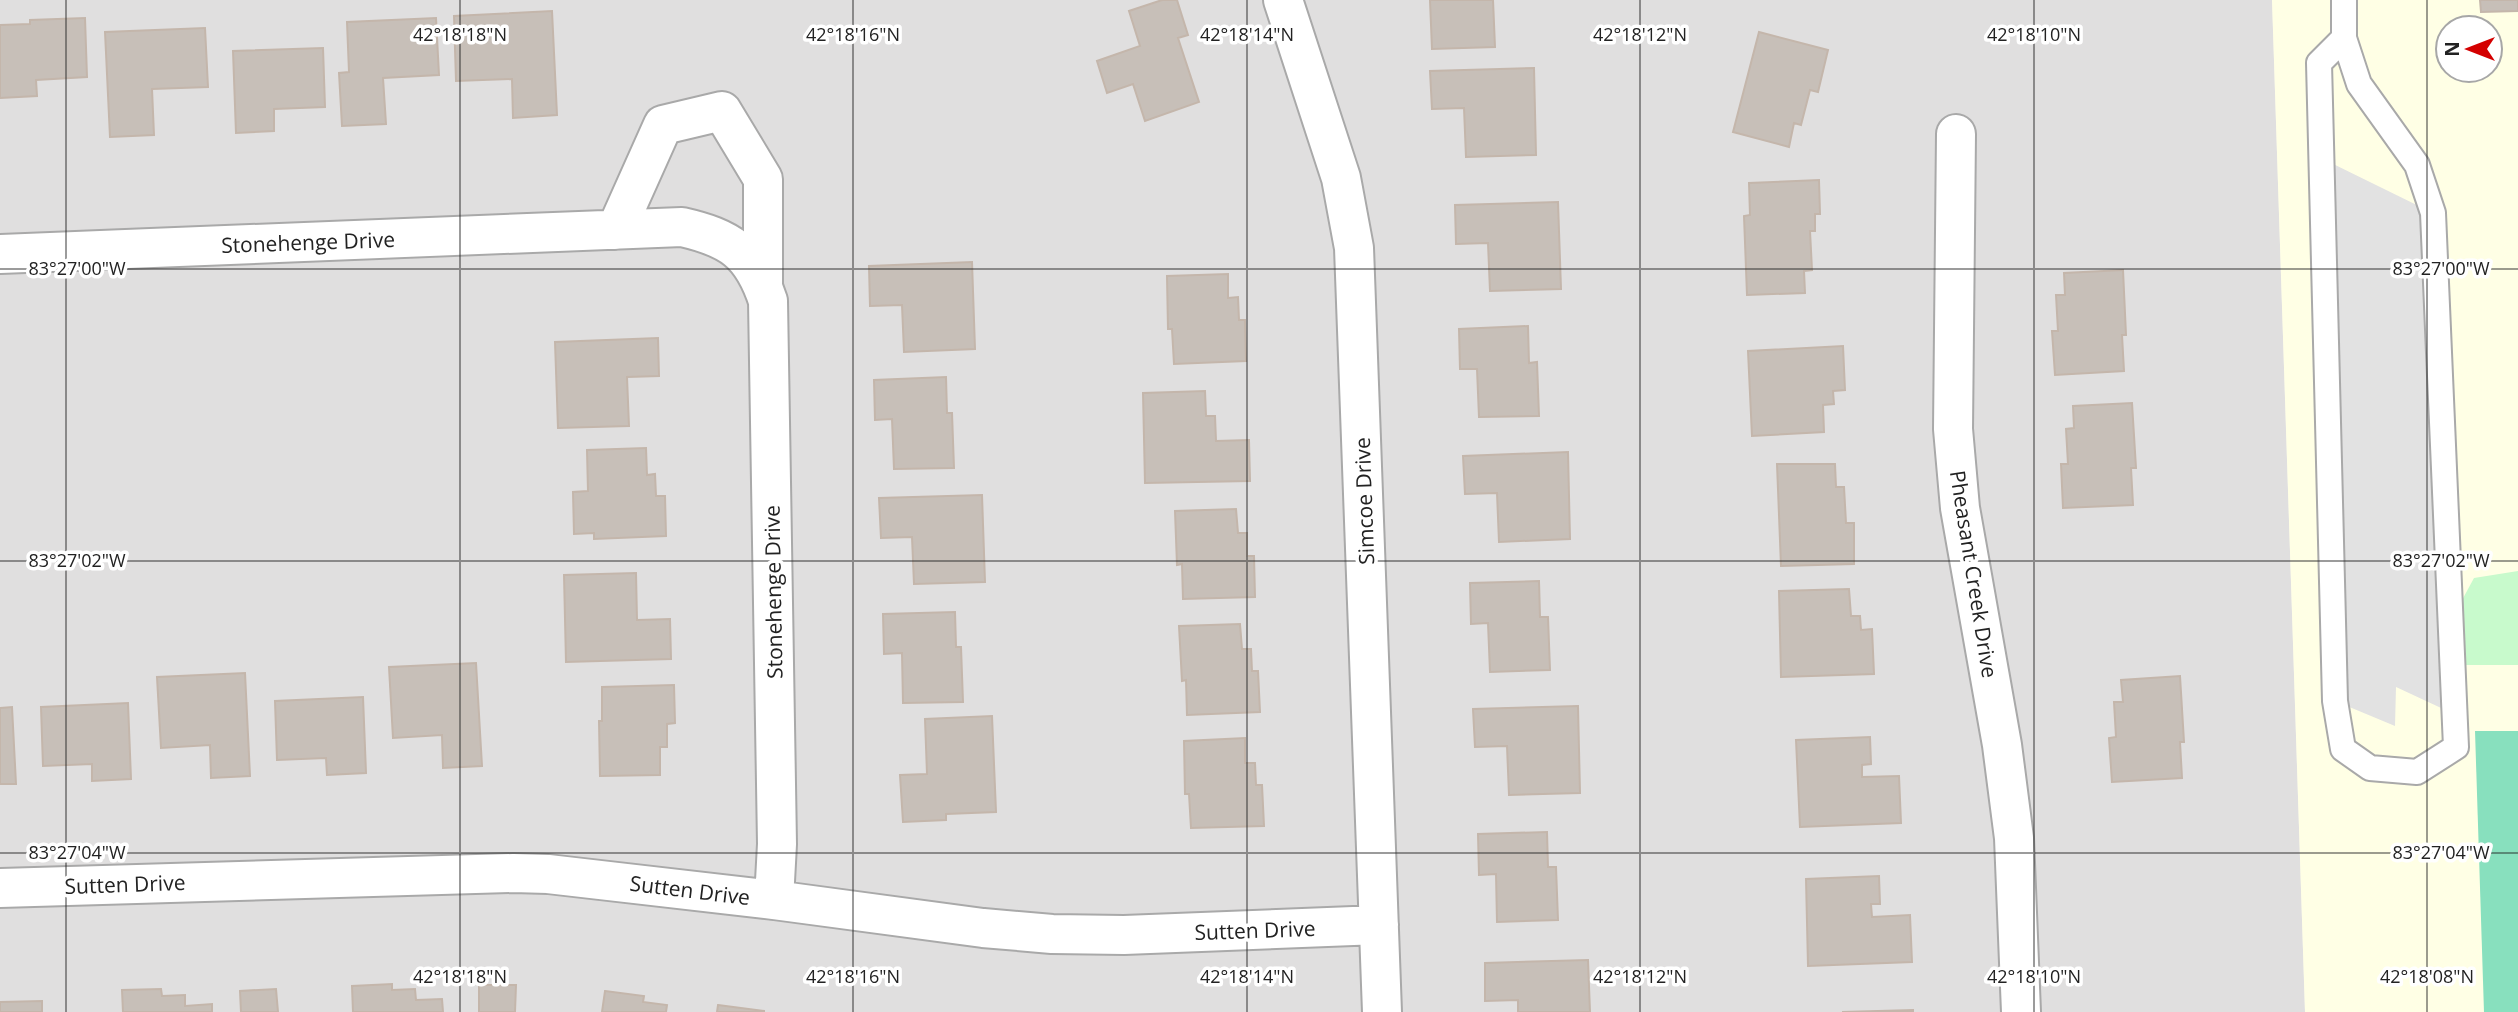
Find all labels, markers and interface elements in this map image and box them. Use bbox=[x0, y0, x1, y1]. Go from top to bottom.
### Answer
north arrow bbox=[2434, 14, 2504, 84]
text: 42°18'18"N bbox=[413, 22, 507, 46]
text: 42°18'16"N bbox=[806, 22, 900, 46]
text: 42°18'14"N bbox=[1200, 22, 1294, 46]
text: 42°18'12"N bbox=[1593, 22, 1687, 46]
text: 42°18'10"N bbox=[1987, 22, 2081, 46]
text: N bbox=[2439, 41, 2465, 57]
street label: Stonehenge Drive bbox=[221, 225, 395, 259]
text: 83°27'00"W bbox=[28, 256, 126, 280]
text: 83°27'00"W bbox=[2392, 256, 2490, 280]
street label: Simcoe Drive bbox=[1348, 437, 1380, 565]
street label: Pheasant Creek Drive bbox=[1944, 468, 2004, 680]
street label: Stonehenge Drive bbox=[757, 505, 789, 679]
text: 83°27'02"W bbox=[28, 548, 126, 572]
text: 83°27'02"W bbox=[2392, 548, 2490, 572]
text: 83°27'04"W bbox=[28, 840, 126, 864]
text: 83°27'04"W bbox=[2392, 840, 2490, 864]
street label: Sutten Drive bbox=[64, 868, 186, 900]
street label: Sutten Drive bbox=[628, 869, 752, 911]
street label: Sutten Drive bbox=[1194, 914, 1316, 946]
text: 42°18'18"N bbox=[413, 964, 507, 988]
text: 42°18'16"N bbox=[806, 964, 900, 988]
text: 42°18'14"N bbox=[1200, 964, 1294, 988]
text: 42°18'12"N bbox=[1593, 964, 1687, 988]
text: 42°18'10"N bbox=[1987, 964, 2081, 988]
text: 42°18'08"N bbox=[2380, 964, 2474, 988]

